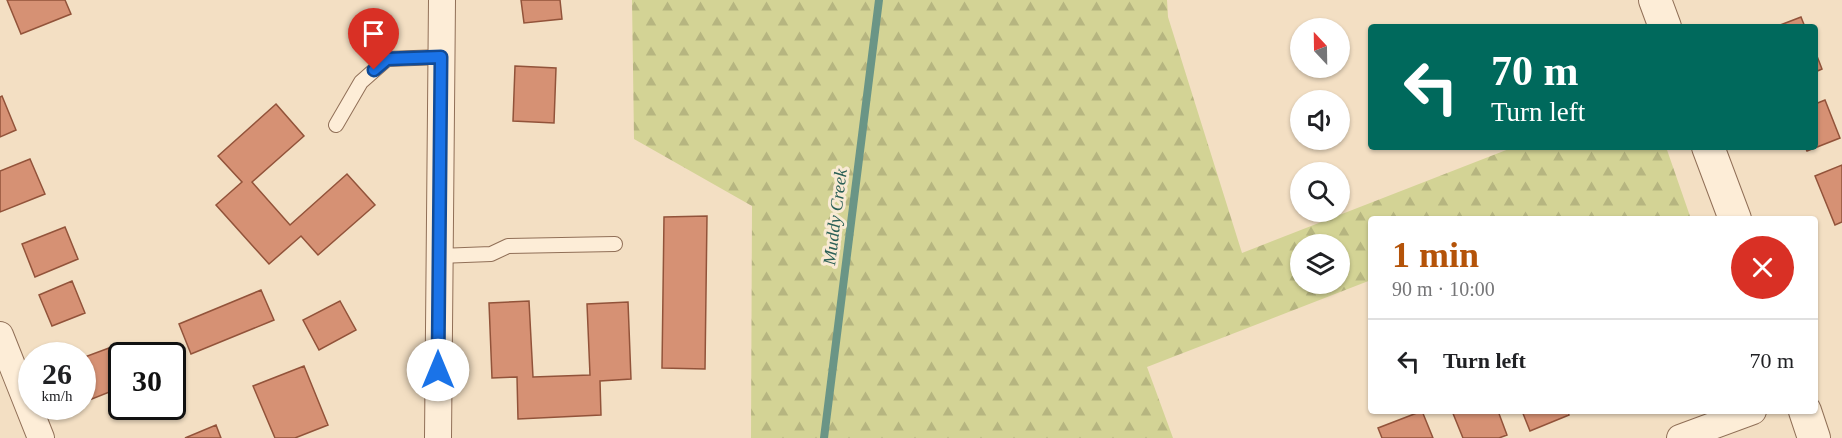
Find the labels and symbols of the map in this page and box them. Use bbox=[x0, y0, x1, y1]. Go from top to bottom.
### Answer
pin bbox=[348, 8, 399, 70]
north arrow bbox=[1290, 18, 1350, 78]
water label: Muddy Creek bbox=[819, 167, 851, 267]
position arrow bbox=[406, 338, 470, 402]
speed limit sign: 30 bbox=[108, 342, 186, 420]

